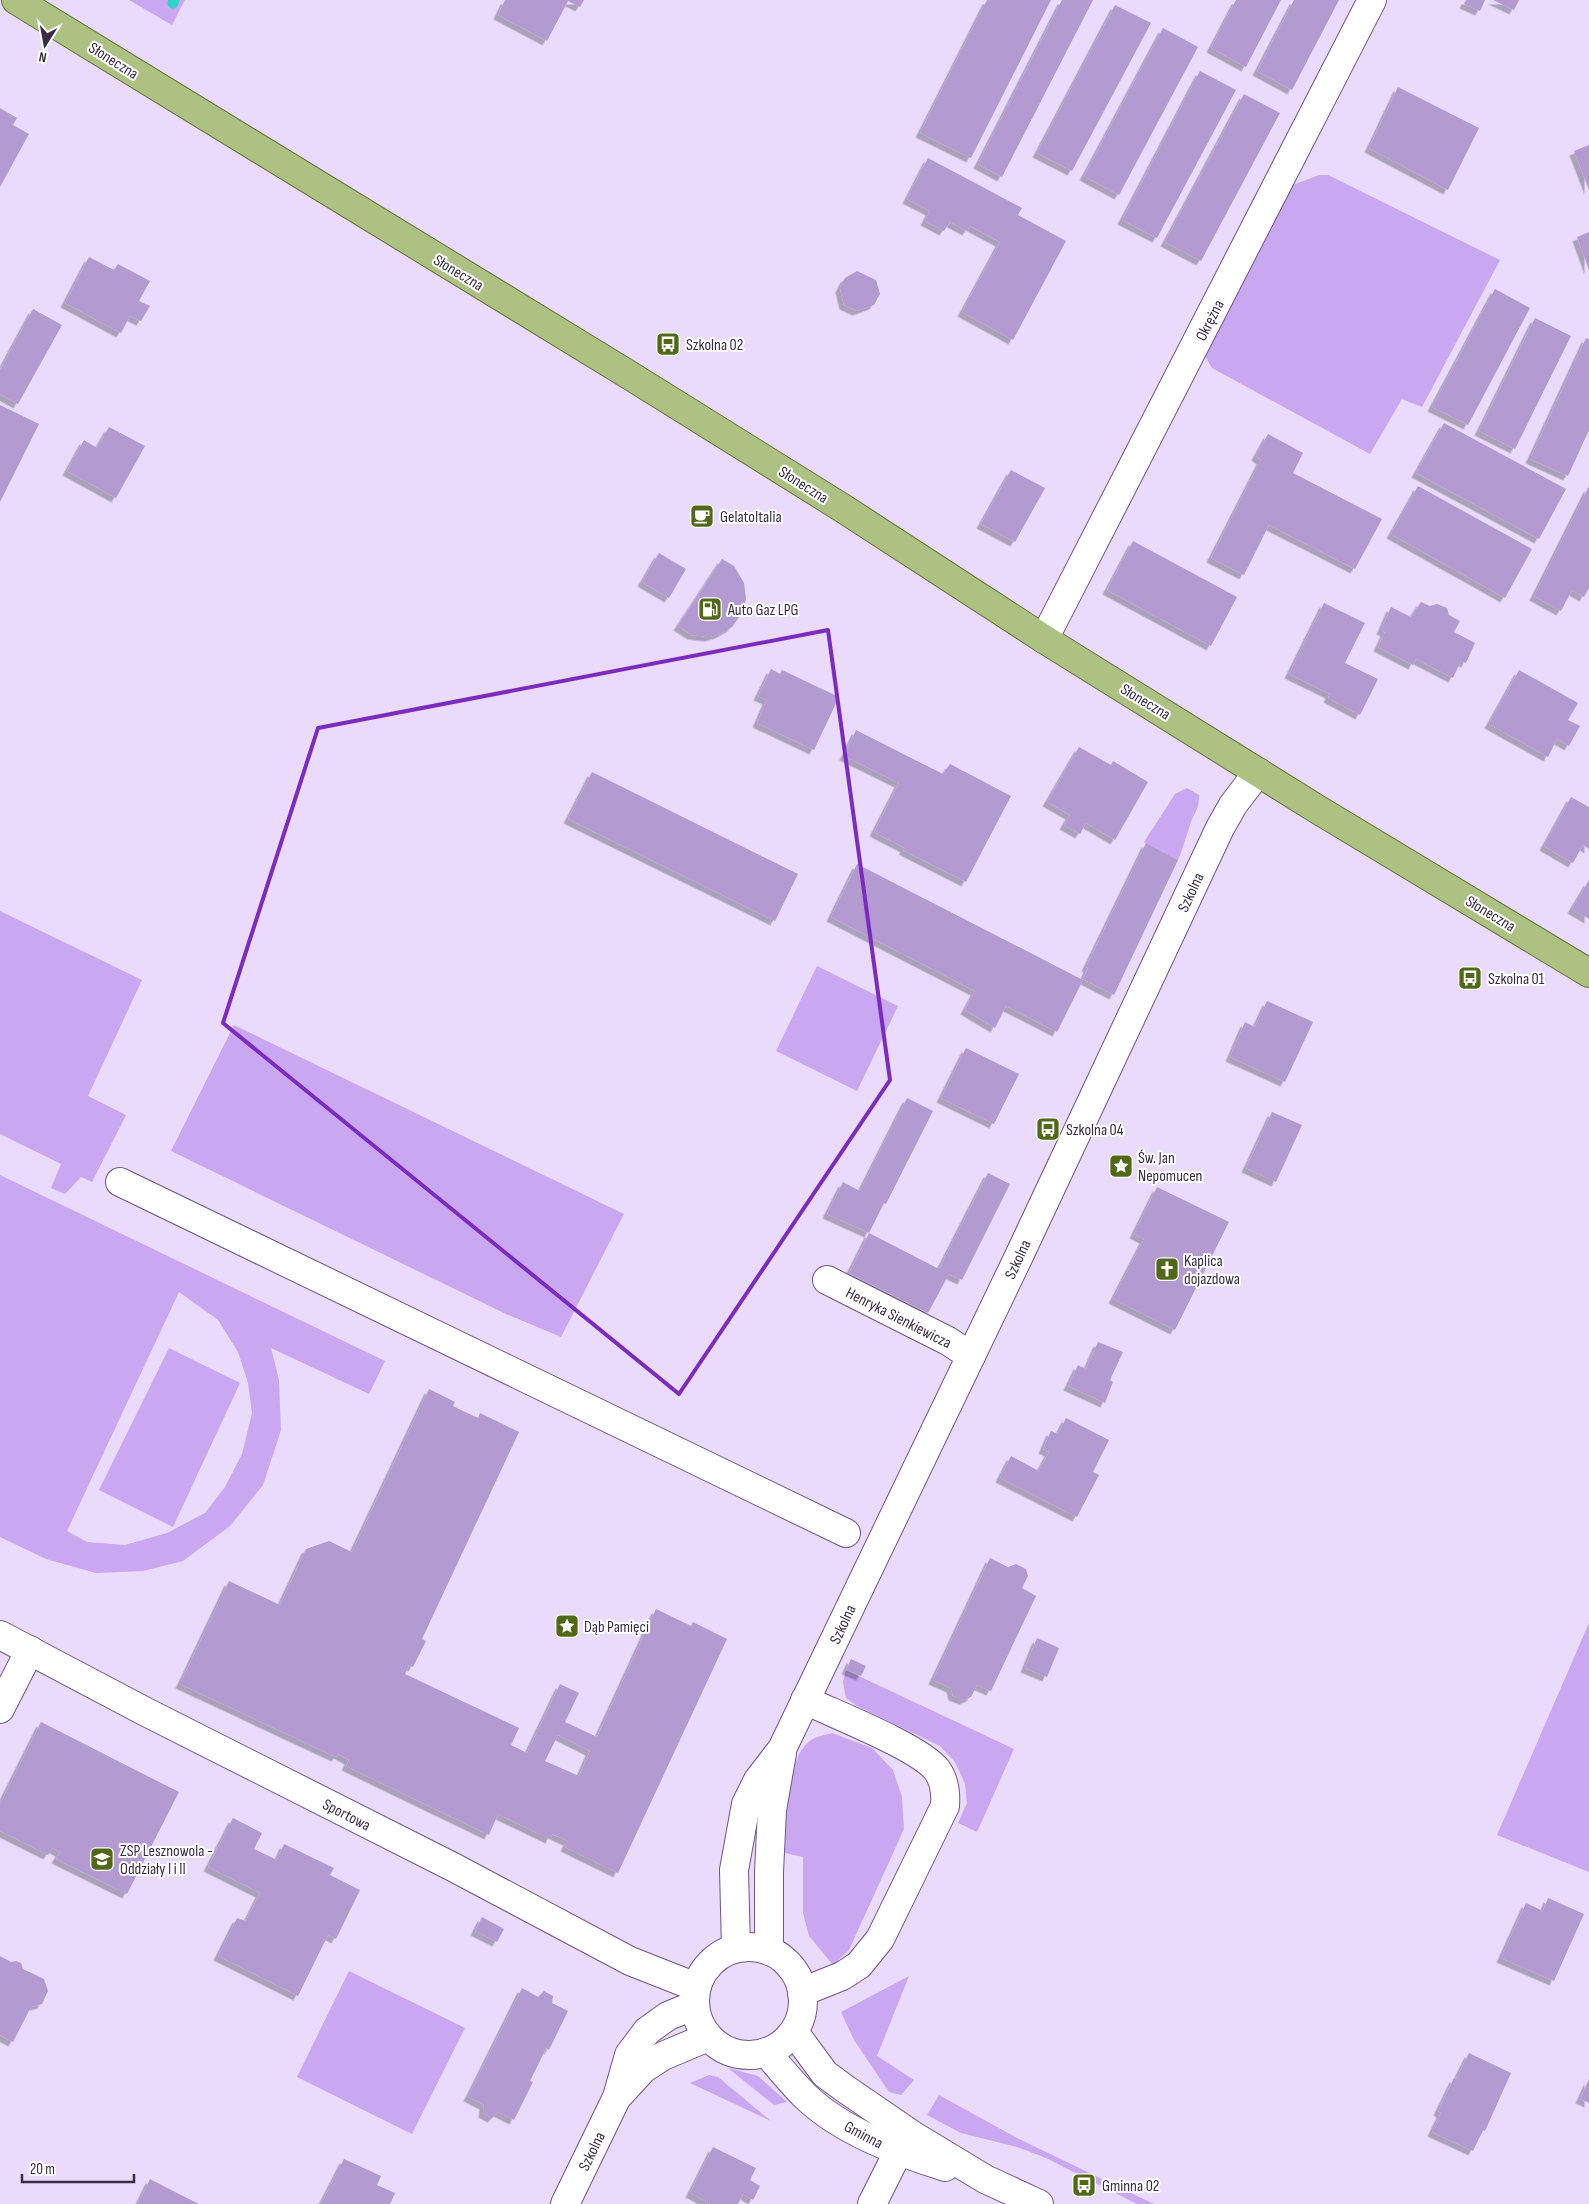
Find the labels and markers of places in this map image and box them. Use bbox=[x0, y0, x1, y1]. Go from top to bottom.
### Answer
bus stop icon: Szkolna 02 bbox=[655, 331, 681, 357]
place label: Szkolna 02 bbox=[686, 336, 743, 355]
cafe icon: GelatoItalia bbox=[689, 503, 715, 529]
place label: GelatoItalia bbox=[720, 508, 782, 527]
fuel station icon: Auto Gaz LPG bbox=[697, 596, 723, 622]
place label: Auto Gaz LPG bbox=[727, 601, 799, 620]
bus stop icon: Szkolna 01 bbox=[1457, 965, 1483, 991]
place label: Szkolna 01 bbox=[1488, 970, 1545, 989]
bus stop icon: Szkolna 04 bbox=[1035, 1116, 1061, 1142]
place label: Szkolna 04 bbox=[1066, 1121, 1124, 1140]
place label: Św. Jan Nepomucen bbox=[1138, 1149, 1202, 1186]
place icon: Św. Jan Nepomucen bbox=[1108, 1153, 1134, 1179]
place label: Kaplica dojazdowa bbox=[1184, 1252, 1240, 1289]
church icon: Kaplica dojazdowa bbox=[1154, 1256, 1180, 1282]
place icon: Dąb Pamięci bbox=[554, 1613, 580, 1639]
place label: Dąb Pamięci bbox=[584, 1618, 649, 1637]
place label: ZSP Lesznowola - Oddziały I i II bbox=[120, 1842, 213, 1879]
school or university icon: ZSP Lesznowola - Oddziały I i II bbox=[89, 1846, 115, 1872]
bus stop icon: Gminna 02 bbox=[1071, 2172, 1097, 2198]
place label: Gminna 02 bbox=[1102, 2177, 1159, 2196]

